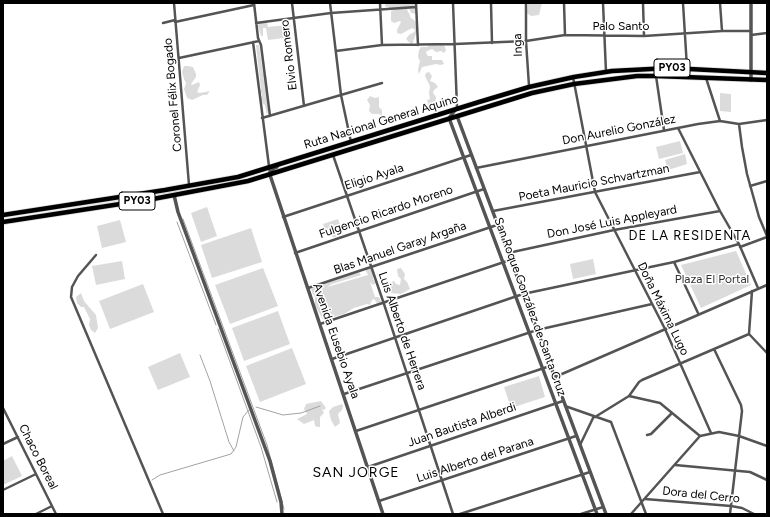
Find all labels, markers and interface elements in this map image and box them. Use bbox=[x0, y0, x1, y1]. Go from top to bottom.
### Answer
street label: Elvio Romero bbox=[278, 19, 300, 91]
street label: Palo Santo bbox=[592, 19, 650, 33]
street label: Inga bbox=[510, 33, 526, 57]
street label: Coronel Félix Bogado bbox=[161, 38, 185, 152]
road number: PY03 bbox=[654, 59, 690, 77]
street label: Ruta Nacional General Aquino bbox=[302, 92, 460, 152]
street label: Don Aurelio González bbox=[561, 112, 677, 148]
street label: Eligio Ayala bbox=[343, 161, 405, 193]
street label: Poeta Mauricio Schvartzman bbox=[517, 161, 671, 205]
street label: Fulgencio Ricardo Moreno bbox=[317, 182, 455, 242]
road number: PY03 bbox=[119, 192, 155, 210]
street label: Don José Luis Appleyard bbox=[546, 202, 678, 242]
street label: San Roque González de Santa Cruz bbox=[491, 216, 569, 398]
street label: Blas Manuel Garay Argaña bbox=[332, 219, 468, 277]
district label: DE LA RESIDENTA bbox=[629, 228, 751, 244]
street label: Doña Máxima Lugo bbox=[634, 260, 692, 358]
street label: Luis Alberto de Herrera bbox=[375, 270, 429, 392]
park label: Plaza El Portal bbox=[675, 272, 749, 286]
street label: Avenida Eusebio Ayala bbox=[310, 281, 362, 401]
street label: Juan Bautista Alberdi bbox=[406, 400, 518, 450]
street label: Chaco Boreal bbox=[15, 422, 61, 492]
street label: Luis Alberto del Parana bbox=[415, 434, 535, 486]
district label: SAN JORGE bbox=[312, 465, 400, 481]
street label: Dora del Cerro bbox=[662, 484, 740, 506]

